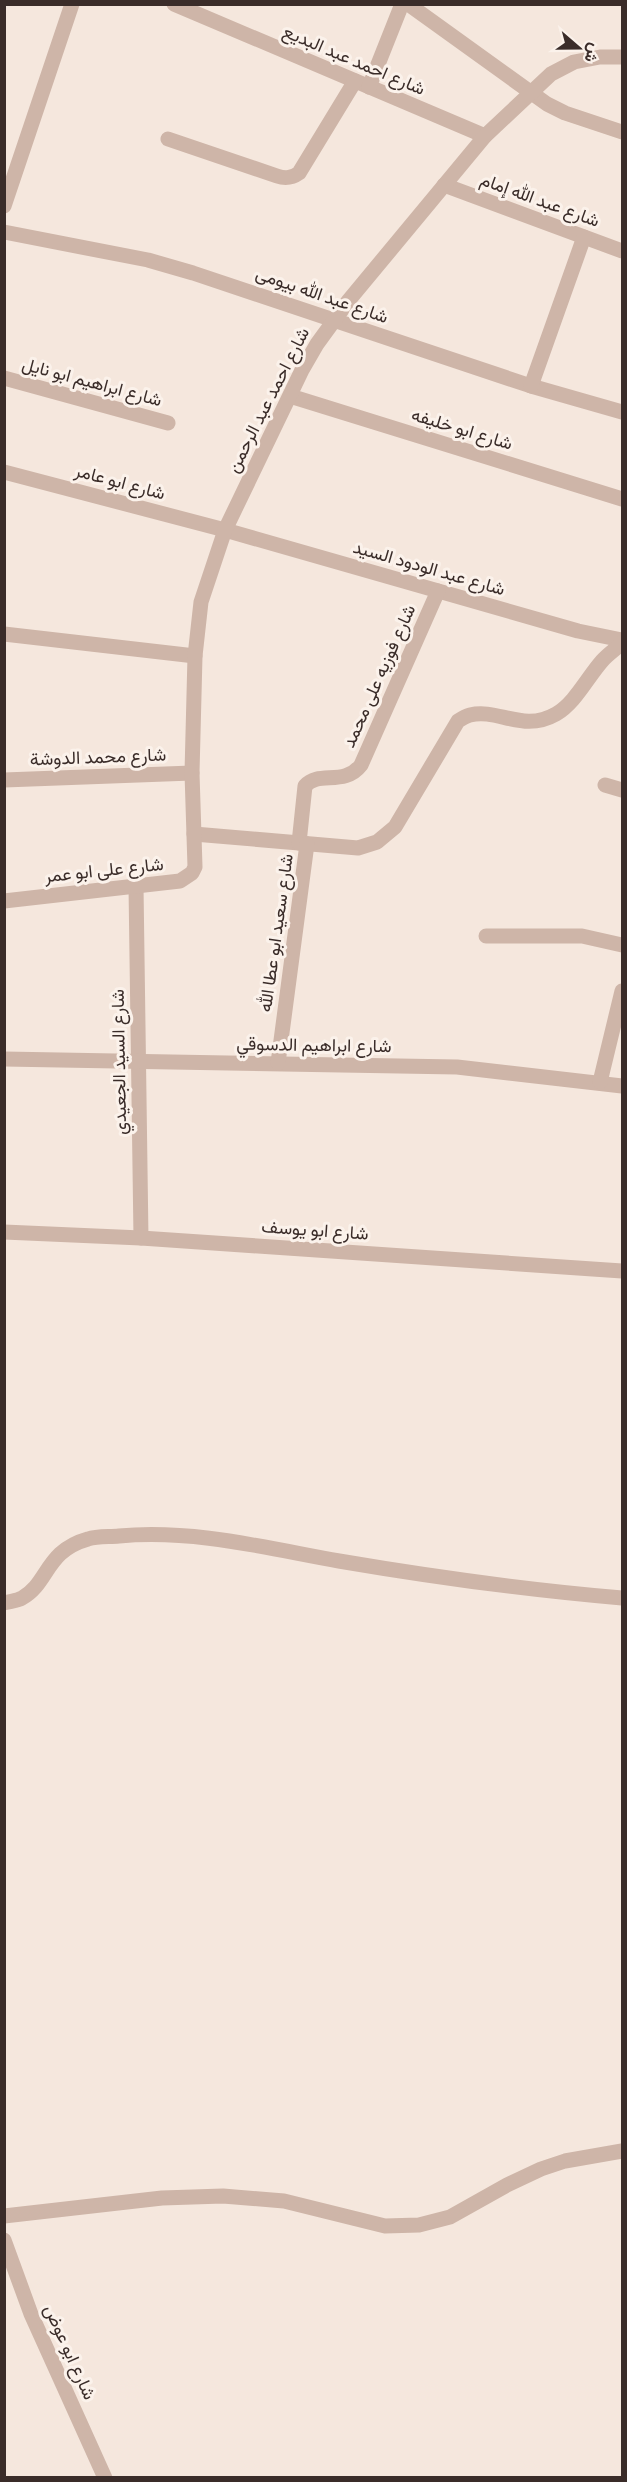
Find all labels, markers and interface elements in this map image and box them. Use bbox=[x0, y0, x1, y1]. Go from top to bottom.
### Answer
street label: شارع احمد عبد البديع bbox=[279, 18, 429, 101]
north arrow bbox=[549, 18, 609, 78]
text: ش bbox=[579, 40, 607, 66]
street label: شارع عبد الله إمام bbox=[477, 166, 603, 233]
street label: شارع عبد الله بيومى bbox=[252, 260, 392, 329]
street label: شارع احمد عبد الرحمن bbox=[220, 323, 315, 477]
street label: شارع ابراهيم ابو نايل bbox=[19, 351, 165, 412]
street label: شارع ابو خليفه bbox=[409, 401, 516, 456]
street label: شارع ابو عامر bbox=[71, 457, 168, 506]
street label: شارع عبد الودود السيد bbox=[350, 534, 508, 601]
street label: شارع فوزيه على محمد bbox=[336, 600, 421, 751]
street label: شارع محمد الدوشة bbox=[29, 742, 167, 771]
street label: شارع على ابو عمر bbox=[42, 851, 165, 888]
street label: شارع سعيد ابو عطا الله bbox=[252, 852, 299, 1014]
street label: شارع السيد الجعيدي bbox=[105, 989, 135, 1135]
street label: شارع ابراهيم الدسوقي bbox=[236, 1031, 392, 1061]
street label: شارع ابو يوسف bbox=[261, 1213, 369, 1246]
street label: شارع ابو عوض bbox=[38, 2300, 103, 2403]

